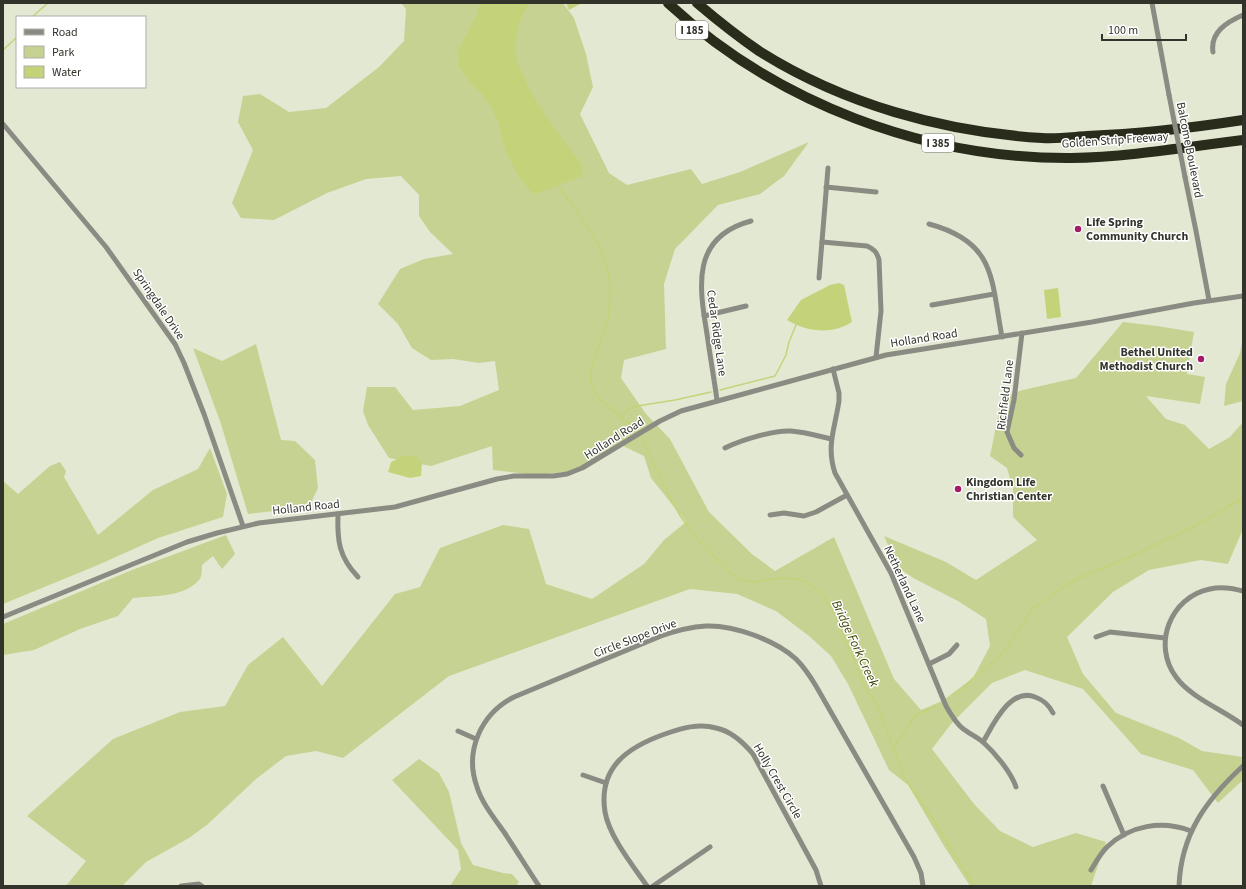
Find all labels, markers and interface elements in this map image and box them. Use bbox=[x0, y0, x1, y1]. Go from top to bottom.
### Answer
legend bbox=[16, 16, 146, 88]
scale bar bbox=[1102, 16, 1186, 42]
road number: I 185 bbox=[676, 21, 708, 39]
text: 100 m bbox=[1108, 22, 1138, 39]
text: Road bbox=[52, 24, 78, 41]
text: Park bbox=[52, 44, 74, 61]
text: Water bbox=[52, 64, 82, 81]
street label: Balcome Boulevard bbox=[1172, 101, 1207, 200]
street label: Golden Strip Freeway bbox=[1061, 128, 1169, 153]
road number: I 385 bbox=[922, 134, 954, 152]
place label: Life Spring Community Church bbox=[1086, 214, 1188, 245]
marker: Life Spring Community Church bbox=[1073, 224, 1083, 234]
street label: Springdale Drive bbox=[128, 265, 189, 343]
street label: Cedar Ridge Lane bbox=[702, 289, 731, 377]
street label: Holland Road bbox=[889, 325, 959, 352]
place label: Bethel United Methodist Church bbox=[1100, 344, 1193, 375]
marker: Bethel United Methodist Church bbox=[1196, 354, 1206, 364]
street label: Richfield Lane bbox=[993, 359, 1018, 431]
street label: Holland Road bbox=[581, 413, 648, 464]
place label: Kingdom Life Christian Center bbox=[966, 474, 1052, 505]
marker: Kingdom Life Christian Center bbox=[953, 484, 963, 494]
street label: Holland Road bbox=[271, 495, 341, 519]
street label: Netherland Lane bbox=[879, 543, 930, 626]
water label: Bridge Fork Creek bbox=[827, 597, 883, 690]
street label: Circle Slope Drive bbox=[591, 615, 679, 662]
street label: Holly Crest Circle bbox=[749, 740, 806, 822]

